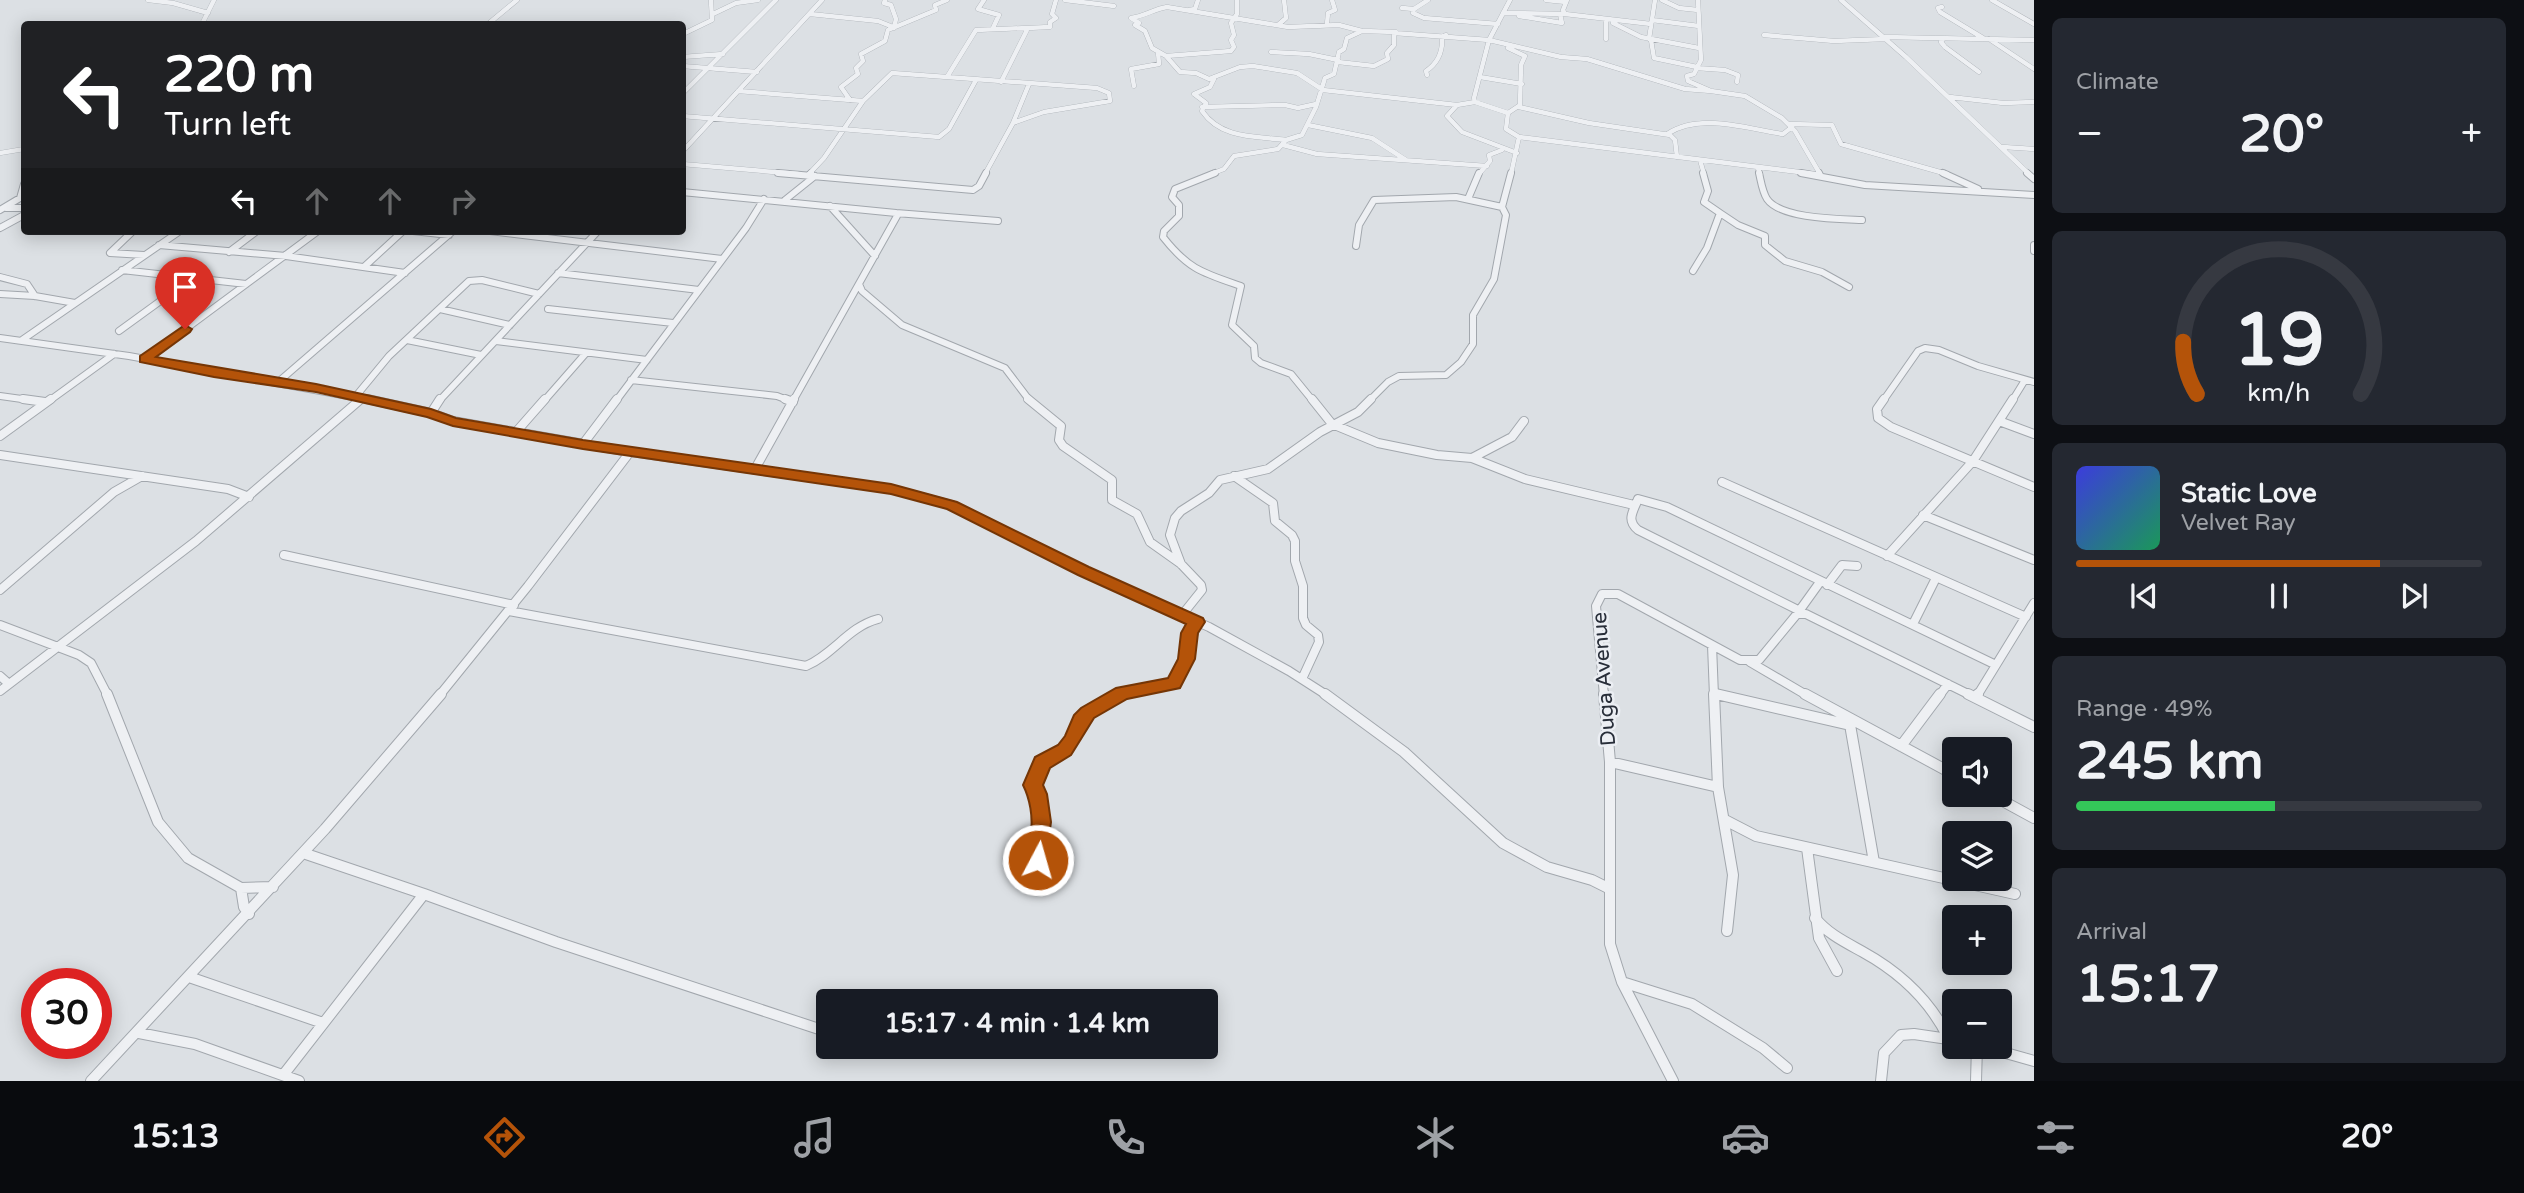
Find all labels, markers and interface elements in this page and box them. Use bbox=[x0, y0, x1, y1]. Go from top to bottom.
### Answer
text: 220 m bbox=[164, 46, 314, 105]
icon: left bbox=[49, 49, 140, 140]
text: Climate bbox=[2076, 68, 2159, 96]
text: 20° bbox=[2239, 103, 2324, 166]
text: Turn left bbox=[164, 106, 291, 144]
text: − bbox=[2076, 111, 2103, 157]
text: + bbox=[2461, 111, 2482, 157]
icon: left bbox=[225, 182, 263, 220]
icon: ahead bbox=[298, 182, 336, 220]
icon: ahead bbox=[371, 182, 409, 220]
icon: right bbox=[444, 182, 482, 220]
pin bbox=[155, 257, 215, 329]
icon: arrive bbox=[166, 268, 204, 306]
text: 19 bbox=[2233, 297, 2325, 385]
text: km/h bbox=[2248, 378, 2310, 408]
text: Static Love bbox=[2181, 478, 2317, 509]
text: Velvet Ray bbox=[2181, 509, 2296, 537]
icon: previous bbox=[2125, 577, 2163, 615]
icon: pause bbox=[2260, 577, 2298, 615]
icon: next bbox=[2395, 577, 2433, 615]
street label: Duga Avenue bbox=[1587, 611, 1621, 747]
text: Range · 49% bbox=[2076, 695, 2212, 723]
text: 245 km bbox=[2076, 730, 2264, 793]
map controls bbox=[1942, 737, 2012, 1059]
button: sound bbox=[1942, 737, 2012, 807]
button: layers bbox=[1942, 821, 2012, 891]
position arrow bbox=[1001, 823, 1075, 897]
button: + bbox=[1942, 905, 2012, 975]
text: Arrival bbox=[2076, 918, 2147, 946]
text: 15:17 bbox=[2076, 953, 2220, 1016]
speed limit sign: 30 bbox=[21, 968, 112, 1059]
button: − bbox=[1942, 989, 2012, 1059]
text: 15:17 · 4 min · 1.4 km bbox=[884, 1008, 1150, 1039]
icon: directions bbox=[480, 1113, 529, 1162]
icon: music bbox=[790, 1113, 839, 1162]
icon: phone bbox=[1101, 1113, 1150, 1162]
icon: climate bbox=[1411, 1113, 1460, 1162]
icon: car bbox=[1721, 1113, 1770, 1162]
icon: filters bbox=[2031, 1113, 2080, 1162]
text: 15:13 bbox=[131, 1118, 219, 1156]
text: 20° bbox=[2341, 1118, 2393, 1156]

